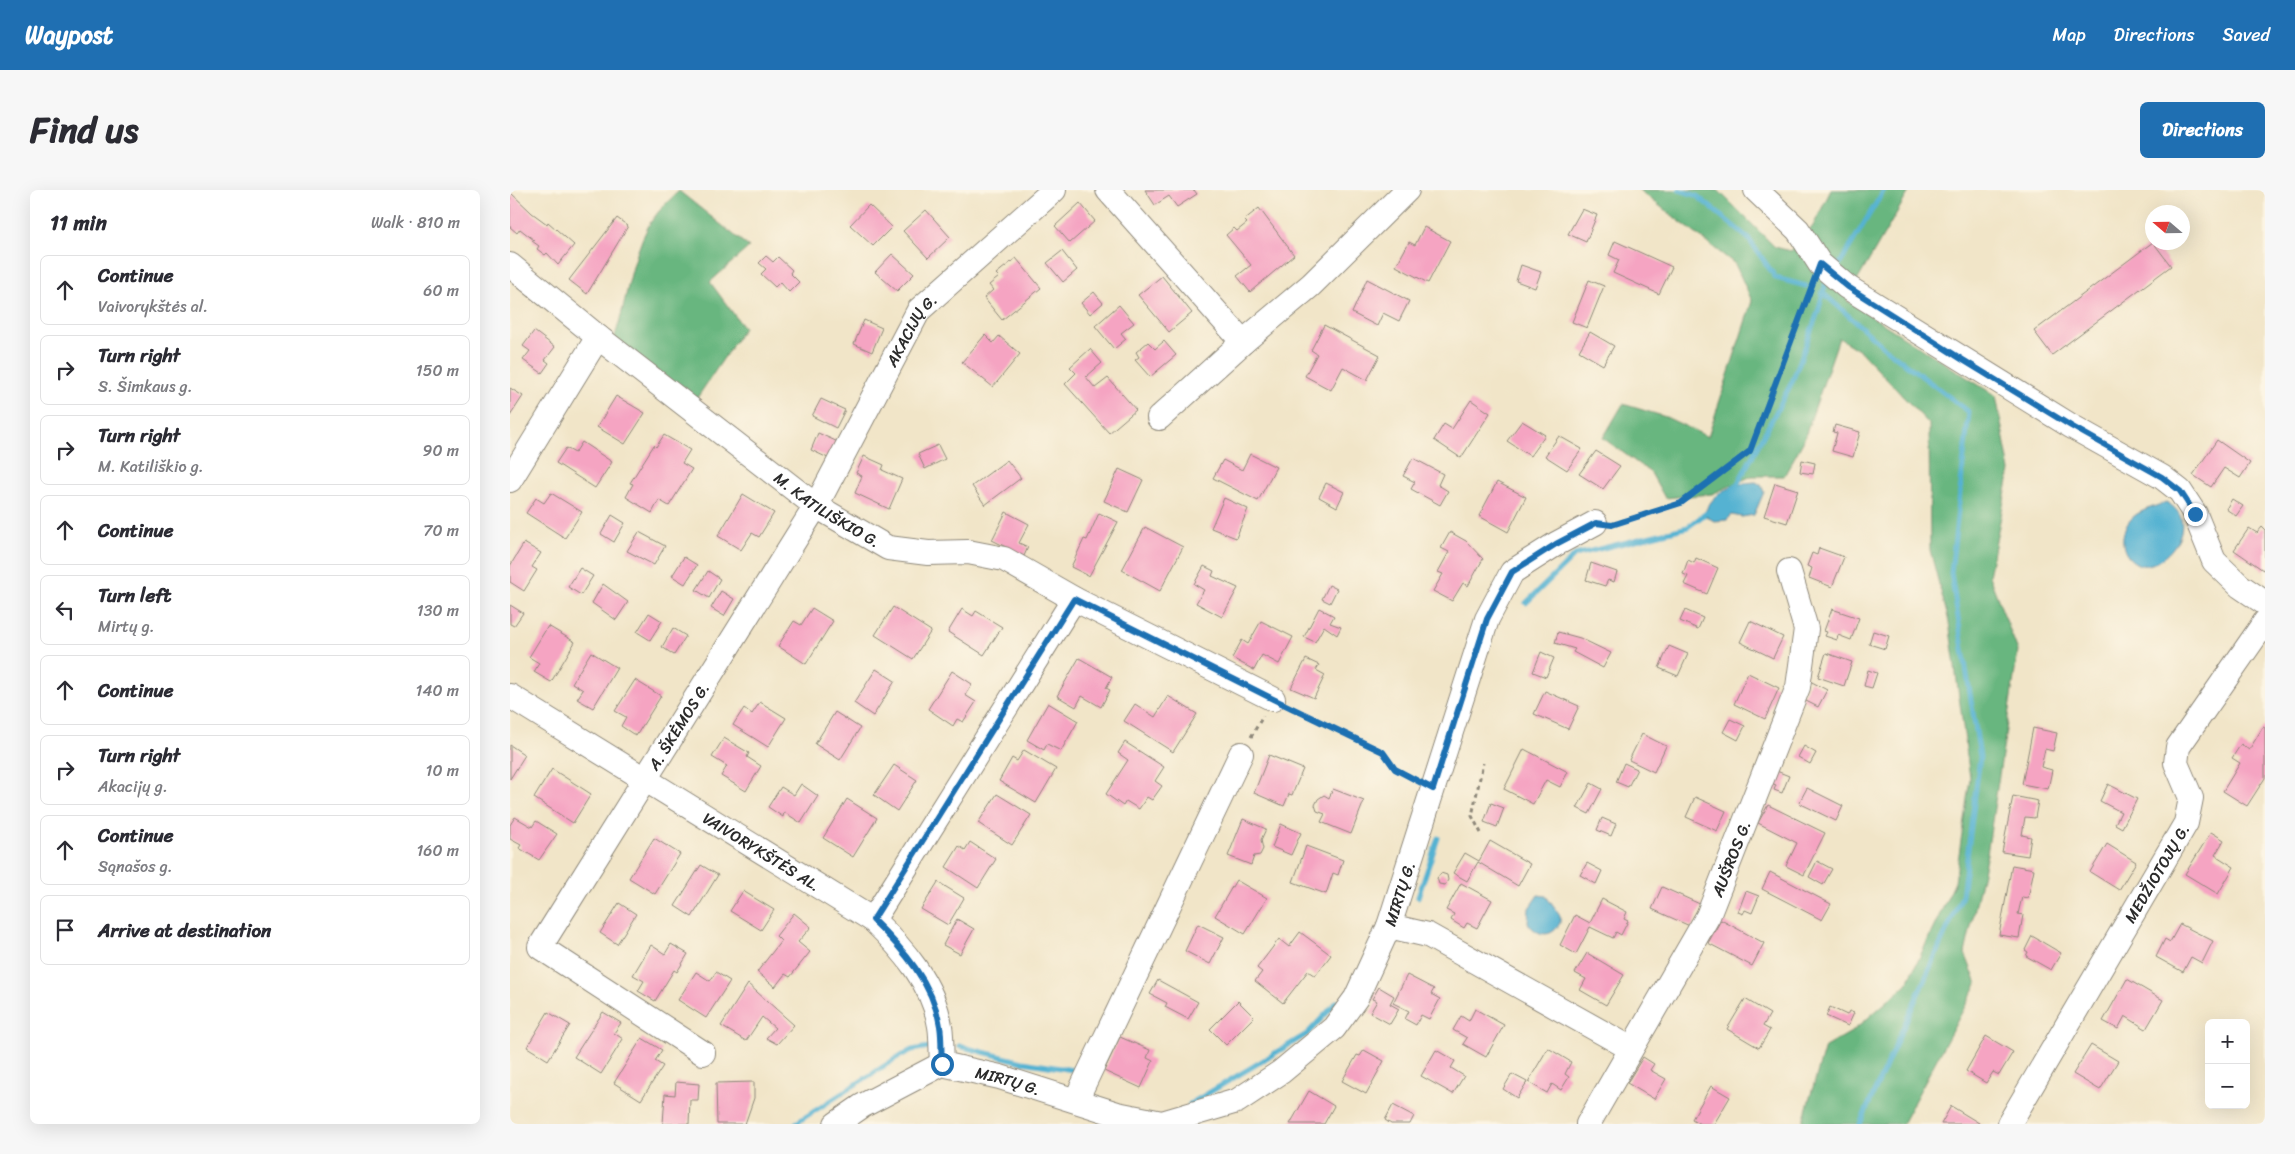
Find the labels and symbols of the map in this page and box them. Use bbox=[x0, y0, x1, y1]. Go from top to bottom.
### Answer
north arrow bbox=[2145, 205, 2190, 250]
street label: AKACIJŲ G. bbox=[877, 286, 944, 373]
street label: M. KATILIŠKIO G. bbox=[768, 464, 886, 555]
route end bbox=[2184, 503, 2207, 526]
street label: A. ŠKĖMOS G. bbox=[639, 676, 717, 777]
street label: VAIVORYKŠTĖS AL. bbox=[697, 804, 827, 899]
street label: AUŠROS G. bbox=[1702, 816, 1759, 902]
street label: MEDŽIOTOJŲ G. bbox=[2116, 818, 2197, 929]
street label: MIRTŲ G. bbox=[1375, 858, 1423, 930]
route start bbox=[931, 1053, 954, 1076]
street label: MIRTŲ G. bbox=[973, 1057, 1044, 1103]

